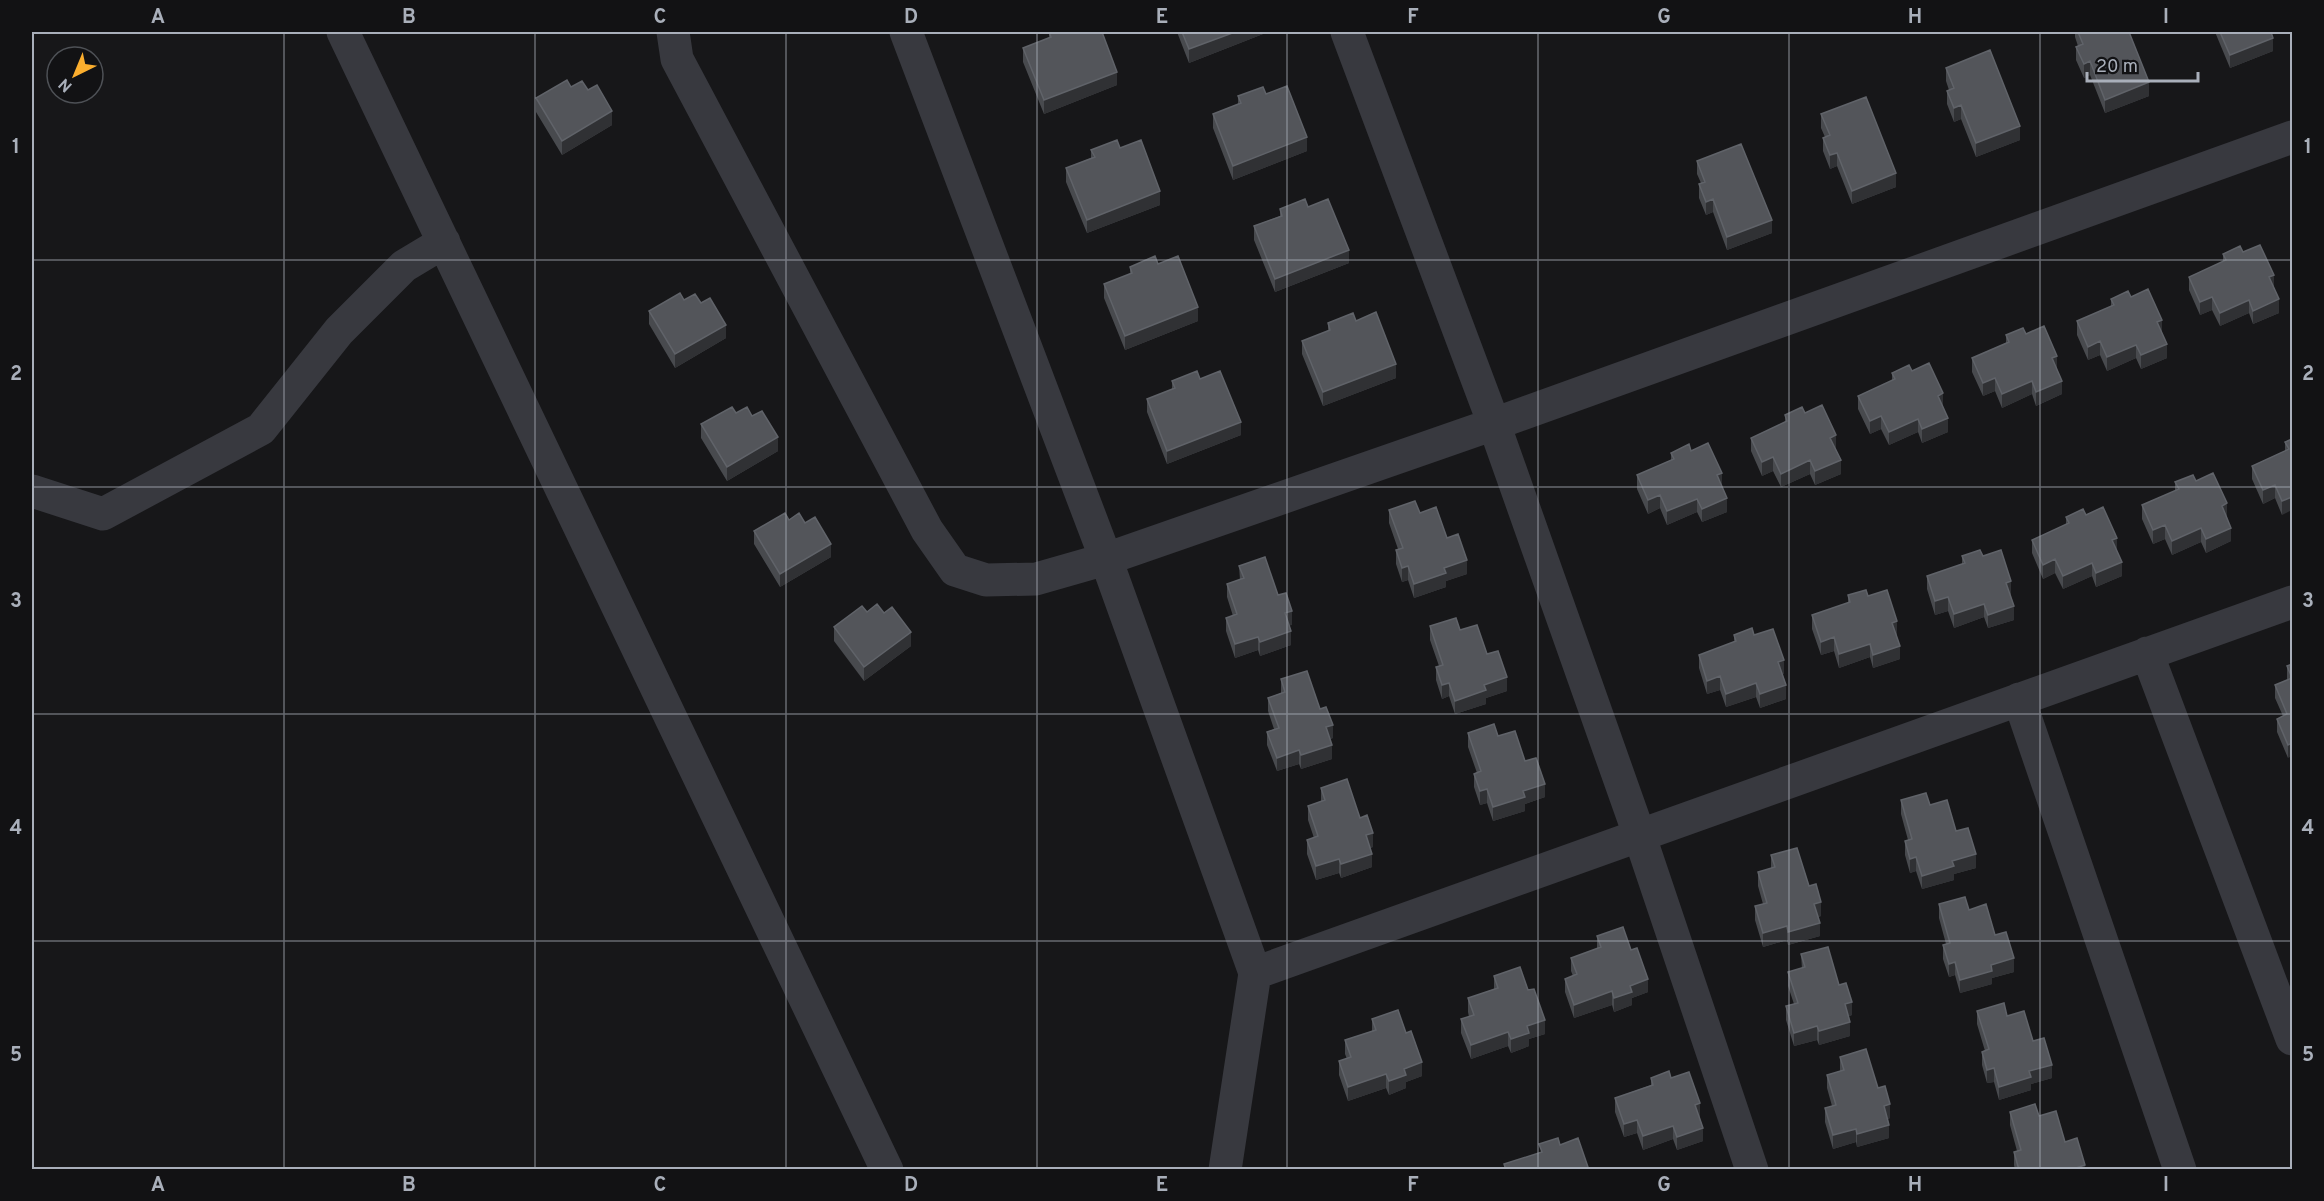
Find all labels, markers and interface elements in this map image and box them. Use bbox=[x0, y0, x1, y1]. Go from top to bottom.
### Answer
text: A bbox=[151, 5, 165, 31]
text: B bbox=[402, 5, 416, 31]
text: C bbox=[654, 5, 666, 31]
text: D bbox=[904, 5, 918, 31]
text: E bbox=[1156, 5, 1168, 31]
text: F bbox=[1407, 5, 1419, 31]
text: G bbox=[1657, 5, 1671, 31]
text: H bbox=[1908, 5, 1922, 31]
text: I bbox=[2163, 5, 2169, 31]
north arrow bbox=[45, 45, 105, 105]
scale bar bbox=[2087, 45, 2198, 83]
text: 20 m bbox=[2096, 56, 2138, 79]
text: N bbox=[55, 73, 77, 96]
text: 1 bbox=[12, 135, 20, 161]
text: 1 bbox=[2304, 135, 2312, 161]
text: 2 bbox=[10, 362, 22, 388]
text: 2 bbox=[2302, 362, 2314, 388]
text: 3 bbox=[10, 589, 22, 615]
text: 3 bbox=[2302, 589, 2314, 615]
text: 4 bbox=[10, 816, 22, 842]
text: 4 bbox=[2302, 816, 2314, 842]
text: 5 bbox=[10, 1043, 22, 1069]
text: 5 bbox=[2302, 1043, 2314, 1069]
text: A bbox=[151, 1173, 165, 1199]
text: B bbox=[402, 1173, 416, 1199]
text: C bbox=[654, 1173, 666, 1199]
text: D bbox=[904, 1173, 918, 1199]
text: E bbox=[1156, 1173, 1168, 1199]
text: F bbox=[1407, 1173, 1419, 1199]
text: G bbox=[1657, 1173, 1671, 1199]
text: H bbox=[1908, 1173, 1922, 1199]
text: I bbox=[2163, 1173, 2169, 1199]

